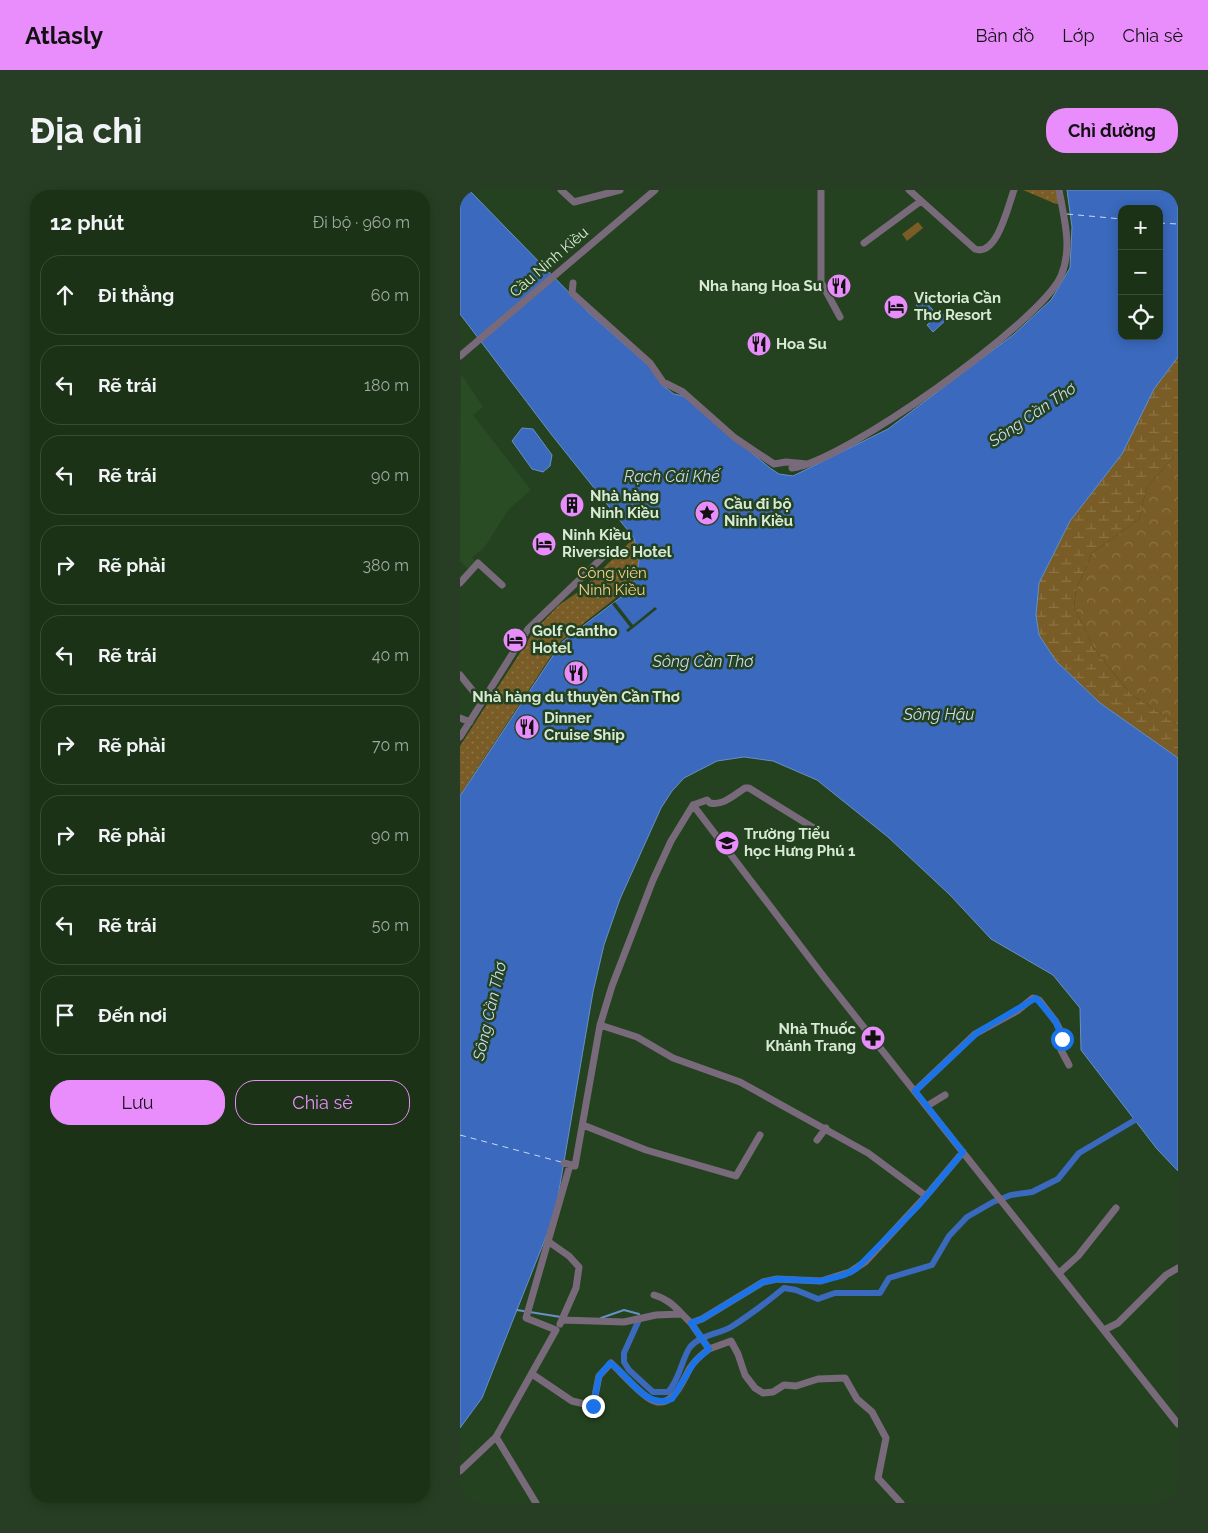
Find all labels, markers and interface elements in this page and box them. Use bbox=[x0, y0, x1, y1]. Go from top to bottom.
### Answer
text: Atlasly bbox=[25, 21, 103, 50]
text: Bản đồ bbox=[975, 25, 1034, 46]
text: Lớp bbox=[1062, 25, 1095, 46]
text: Chia sẻ bbox=[1123, 25, 1183, 46]
button: Chỉ đường bbox=[1046, 108, 1178, 153]
text: Địa chỉ bbox=[30, 110, 142, 151]
map controls bbox=[1118, 205, 1163, 340]
button: + bbox=[1118, 205, 1163, 250]
text: 12 phút bbox=[50, 210, 124, 235]
text: Đi bộ · 960 m bbox=[313, 213, 410, 232]
street label: Cầu Ninh Kiều bbox=[506, 223, 592, 301]
button: − bbox=[1118, 250, 1163, 295]
restaurant icon: Nha hang Hoa Su bbox=[826, 273, 852, 299]
place label: Nha hang Hoa Su bbox=[699, 277, 822, 295]
icon: ahead bbox=[51, 281, 79, 309]
text: Đi thẳng bbox=[98, 284, 174, 306]
text: 60 m bbox=[371, 286, 409, 305]
place label: Victoria Cần Thơ Resort bbox=[914, 289, 1001, 324]
hotel icon: Victoria Cần Thơ Resort bbox=[883, 294, 909, 320]
button: locate bbox=[1118, 295, 1163, 340]
restaurant icon: Hoa Su bbox=[746, 331, 772, 357]
place label: Hoa Su bbox=[776, 335, 827, 353]
icon: left bbox=[51, 371, 79, 399]
text: Rẽ trái bbox=[98, 374, 157, 396]
text: 180 m bbox=[364, 376, 409, 395]
water label: Sông Cần Thơ bbox=[984, 378, 1080, 451]
icon: left bbox=[51, 461, 79, 489]
text: Rẽ trái bbox=[98, 464, 157, 486]
text: 90 m bbox=[371, 466, 409, 485]
water label: Rạch Cái Khế bbox=[624, 467, 721, 486]
place label: Nhà hàng Ninh Kiều bbox=[590, 487, 659, 522]
building icon: Nhà hàng Ninh Kiều bbox=[559, 492, 585, 518]
place label: Cầu đi bộ Ninh Kiều bbox=[724, 495, 793, 530]
place icon: Cầu đi bộ Ninh Kiều bbox=[694, 500, 720, 526]
place label: Ninh Kiều Riverside Hotel bbox=[562, 526, 672, 561]
hotel icon: Ninh Kiều Riverside Hotel bbox=[531, 531, 557, 557]
icon: right bbox=[51, 551, 79, 579]
text: Rẽ phải bbox=[98, 554, 166, 576]
text: 380 m bbox=[362, 556, 409, 575]
park label: Công viên Ninh Kiều bbox=[577, 564, 647, 599]
place label: Golf Cantho Hotel bbox=[532, 622, 617, 657]
hotel icon: Golf Cantho Hotel bbox=[502, 627, 528, 653]
icon: left bbox=[51, 641, 79, 669]
text: Rẽ trái bbox=[98, 644, 157, 666]
text: 40 m bbox=[372, 646, 409, 665]
water label: Sông Cần Thơ bbox=[652, 652, 754, 671]
restaurant icon: Nhà hàng du thuyền Cần Thơ bbox=[563, 660, 589, 686]
place label: Nhà hàng du thuyền Cần Thơ bbox=[472, 688, 680, 706]
water label: Sông Hậu bbox=[903, 705, 974, 724]
place label: Dinner Cruise Ship bbox=[544, 709, 625, 744]
restaurant icon: Dinner Cruise Ship bbox=[514, 714, 540, 740]
icon: right bbox=[51, 731, 79, 759]
text: Rẽ phải bbox=[98, 734, 166, 756]
text: 70 m bbox=[372, 736, 409, 755]
icon: right bbox=[51, 821, 79, 849]
text: Rẽ phải bbox=[98, 824, 166, 846]
place label: Trường Tiểu học Hưng Phú 1 bbox=[744, 825, 856, 860]
text: 90 m bbox=[371, 826, 409, 845]
school or university icon: Trường Tiểu học Hưng Phú 1 bbox=[714, 830, 740, 856]
icon: left bbox=[51, 911, 79, 939]
text: Rẽ trái bbox=[98, 914, 157, 936]
text: 50 m bbox=[372, 916, 409, 935]
water label: Sông Cần Thơ bbox=[469, 959, 510, 1063]
icon: arrive bbox=[51, 1001, 79, 1029]
text: Đến nơi bbox=[98, 1004, 167, 1026]
place label: Nhà Thuốc Khánh Trang bbox=[766, 1020, 857, 1055]
pharmacy icon: Nhà Thuốc Khánh Trang bbox=[860, 1025, 886, 1051]
route start bbox=[1051, 1028, 1074, 1051]
button: Lưu bbox=[50, 1080, 225, 1125]
button: Chia sẻ bbox=[235, 1080, 410, 1125]
route end bbox=[582, 1395, 605, 1418]

